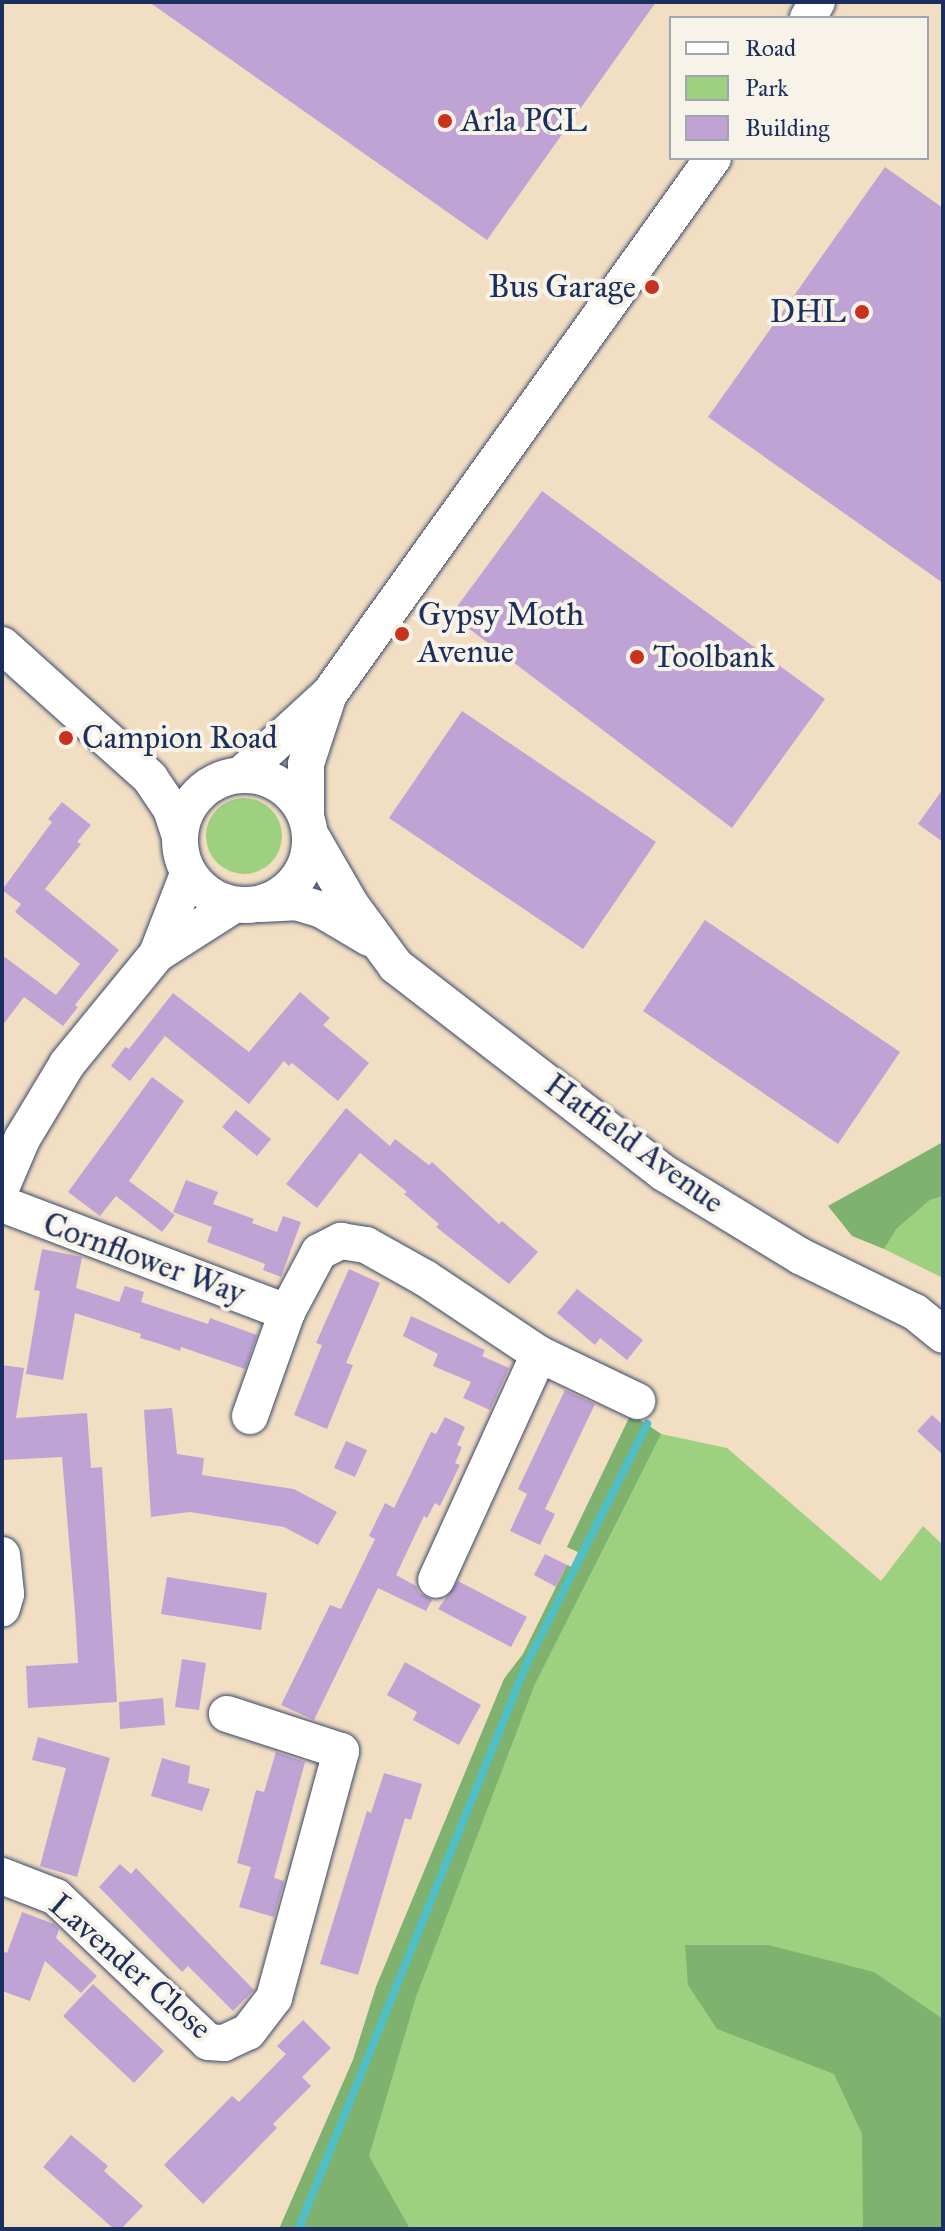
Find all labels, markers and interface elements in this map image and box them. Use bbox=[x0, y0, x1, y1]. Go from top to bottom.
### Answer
legend bbox=[669, 16, 929, 160]
text: Road bbox=[745, 33, 796, 63]
text: Park bbox=[745, 73, 788, 103]
place label: Arla PCL bbox=[461, 102, 587, 140]
marker: Arla PCL bbox=[436, 112, 454, 130]
text: Building bbox=[745, 113, 830, 143]
place label: Bus Garage bbox=[489, 268, 636, 306]
marker: Bus Garage bbox=[643, 278, 661, 296]
place label: DHL bbox=[770, 293, 846, 331]
marker: DHL bbox=[853, 303, 871, 321]
place label: Gypsy Moth Avenue bbox=[418, 597, 584, 672]
marker: Gypsy Moth Avenue bbox=[393, 625, 411, 643]
place label: Toolbank bbox=[653, 638, 775, 676]
marker: Toolbank bbox=[628, 648, 646, 666]
place label: Campion Road bbox=[82, 719, 278, 757]
marker: Campion Road bbox=[57, 729, 75, 747]
street label: Hatfield Avenue bbox=[537, 1066, 731, 1222]
street label: Cornflower Way bbox=[38, 1205, 250, 1313]
street label: Lavender Close bbox=[41, 1886, 219, 2048]

